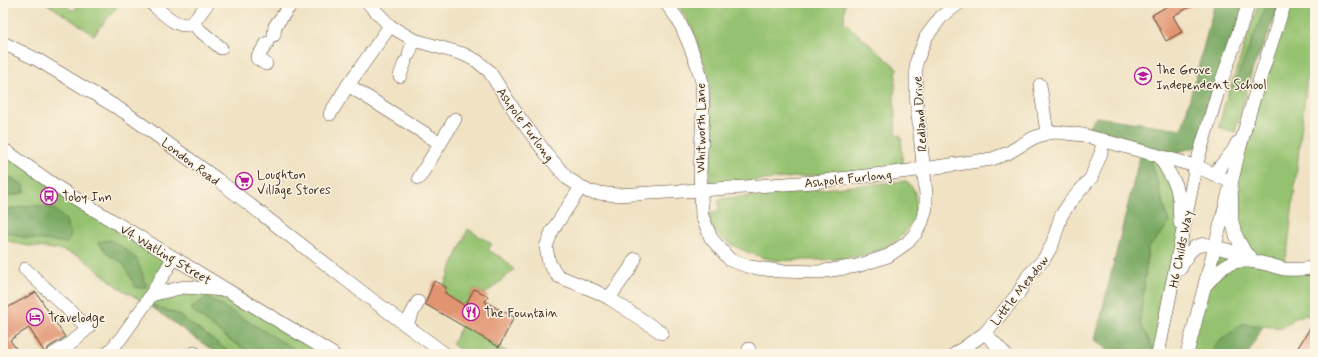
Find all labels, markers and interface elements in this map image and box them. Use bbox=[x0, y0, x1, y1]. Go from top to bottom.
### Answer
place label: The Grove Independent School bbox=[1156, 62, 1267, 94]
school or university icon: The Grove Independent School bbox=[1133, 66, 1153, 86]
street label: Redland Drive bbox=[909, 75, 932, 152]
street label: Whitworth Lane bbox=[693, 83, 710, 173]
street label: Ashpole Furlong bbox=[492, 84, 557, 165]
street label: London Road bbox=[157, 135, 223, 190]
street label: Ashpole Furlong bbox=[804, 166, 893, 193]
place label: Loughton Village Stores bbox=[257, 167, 331, 199]
supermarket icon: Loughton Village Stores bbox=[234, 171, 254, 191]
bus stop icon: Toby Inn bbox=[39, 186, 59, 206]
place label: Toby Inn bbox=[62, 189, 112, 206]
street label: H6 Childs Way bbox=[1166, 209, 1197, 290]
street label: V4 Watling Street bbox=[115, 221, 214, 291]
street label: Little Meadow bbox=[987, 252, 1053, 329]
restaurant icon: The Fountain bbox=[461, 302, 481, 322]
place label: The Fountain bbox=[484, 305, 558, 322]
hotel icon: Travelodge bbox=[25, 307, 45, 327]
place label: Travelodge bbox=[48, 310, 105, 328]

